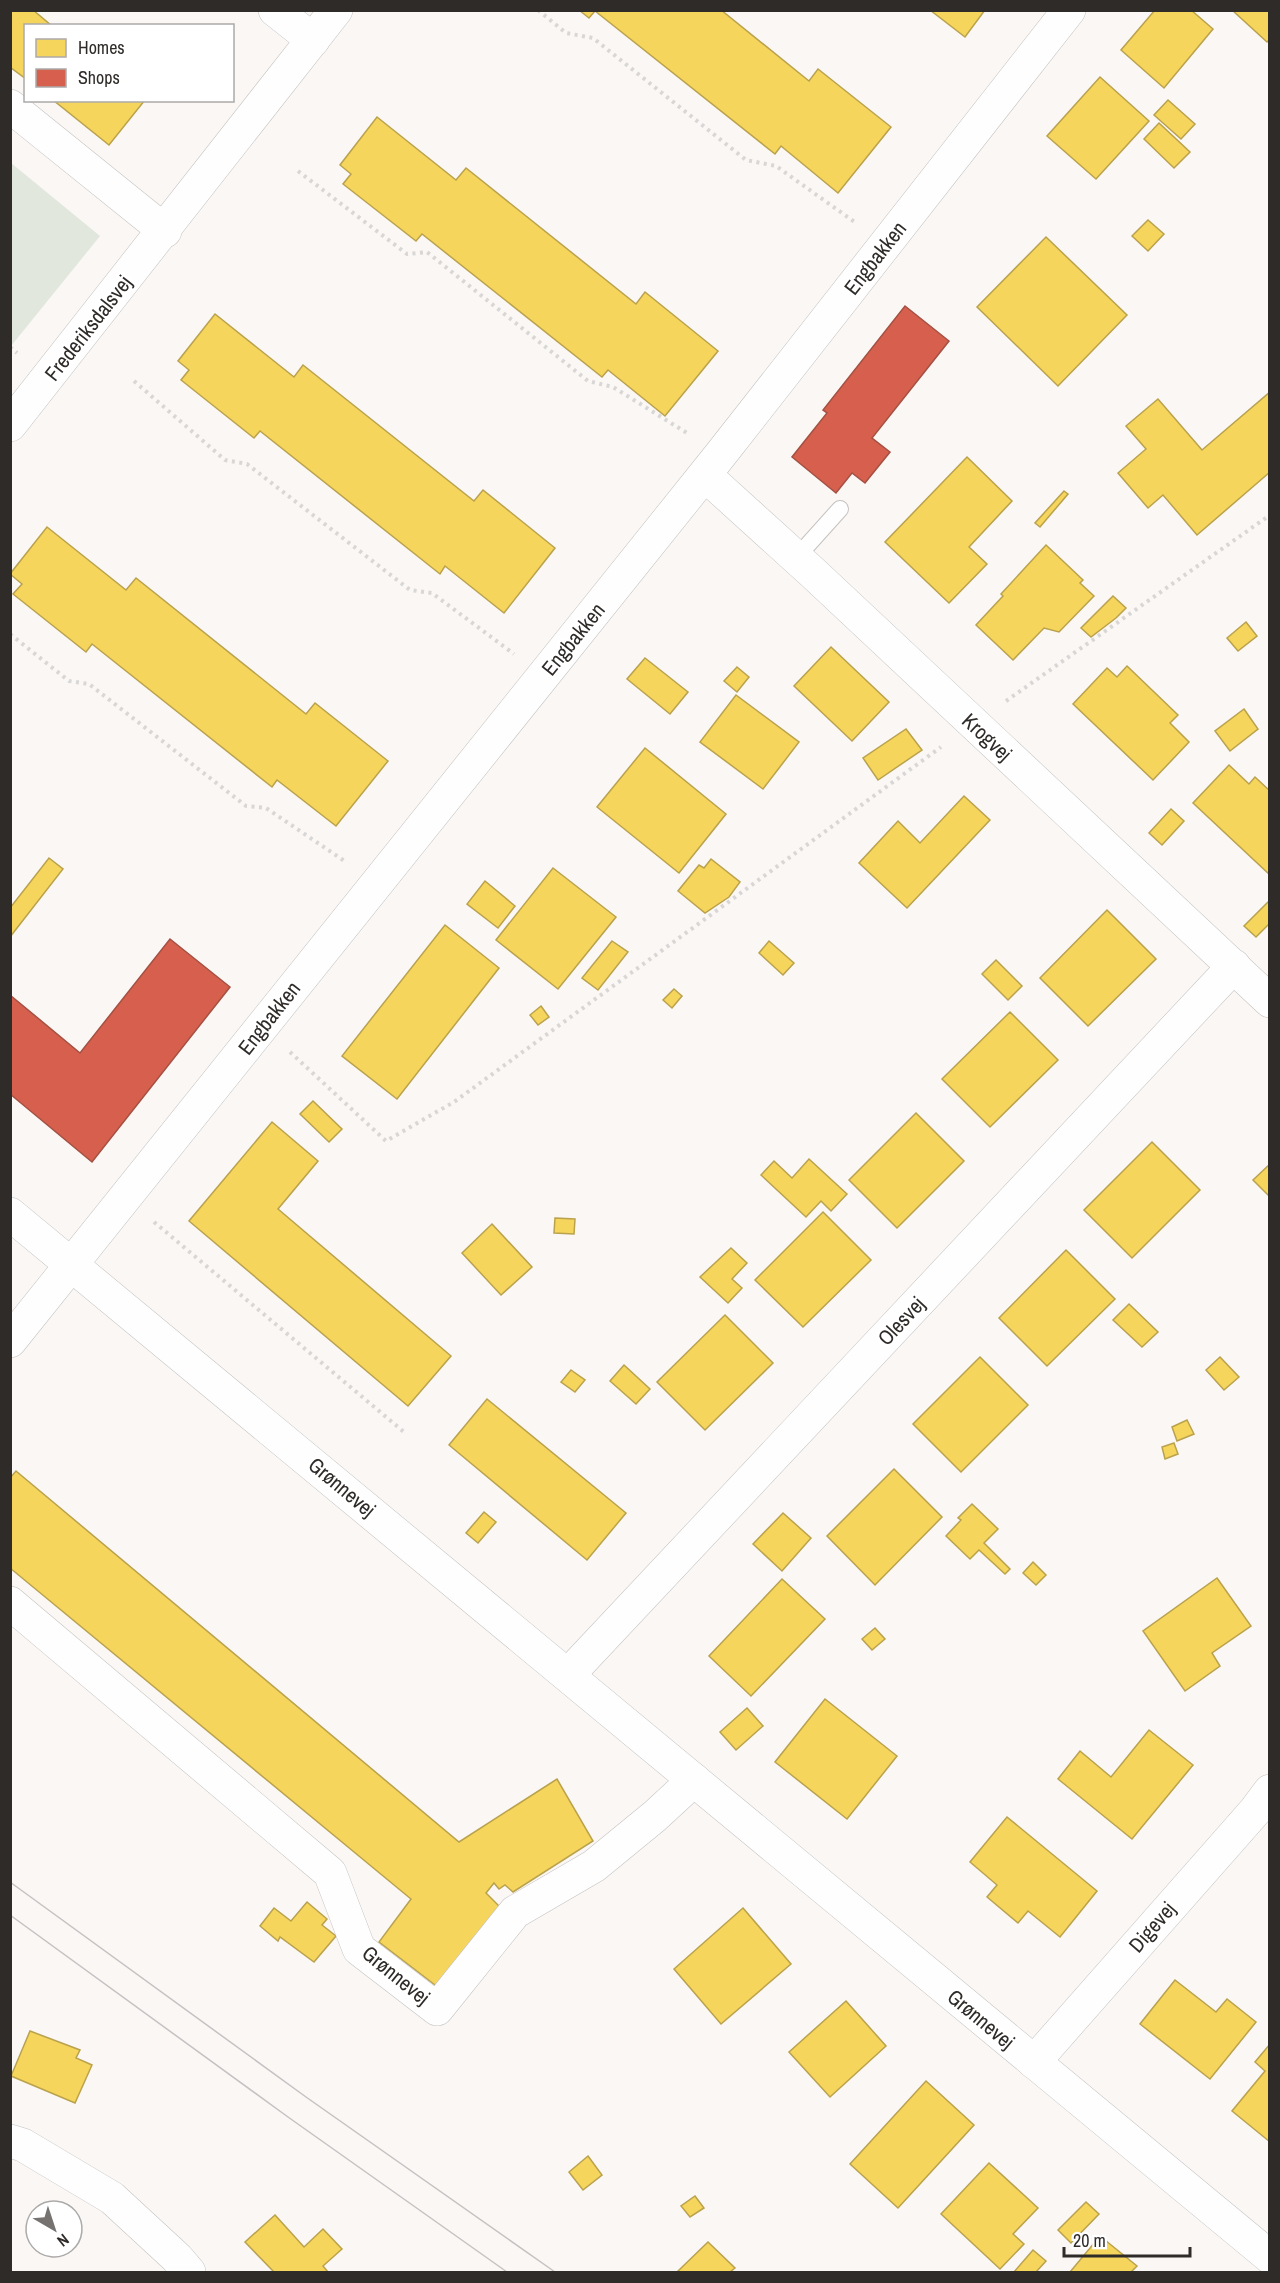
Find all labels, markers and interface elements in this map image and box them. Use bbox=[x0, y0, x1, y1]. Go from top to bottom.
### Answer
legend bbox=[24, 24, 234, 102]
text: Homes bbox=[78, 35, 125, 60]
text: Shops bbox=[78, 65, 120, 90]
street label: Engbakken bbox=[837, 215, 913, 301]
street label: Frederiksdalsvej bbox=[38, 269, 138, 387]
street label: Engbakken bbox=[535, 596, 611, 682]
street label: Krogvej bbox=[956, 706, 1018, 768]
street label: Engbakken bbox=[231, 975, 307, 1061]
street label: Olesvej bbox=[871, 1290, 931, 1352]
street label: Grønnevej bbox=[302, 1450, 382, 1524]
street label: Digevej bbox=[1122, 1895, 1182, 1959]
street label: Grønnevej bbox=[356, 1939, 436, 2011]
street label: Grønnevej bbox=[941, 1982, 1021, 2056]
north arrow bbox=[24, 2199, 84, 2259]
scale bar bbox=[1064, 2220, 1190, 2258]
text: 20 m bbox=[1073, 2228, 1106, 2253]
text: N bbox=[53, 2229, 74, 2252]

